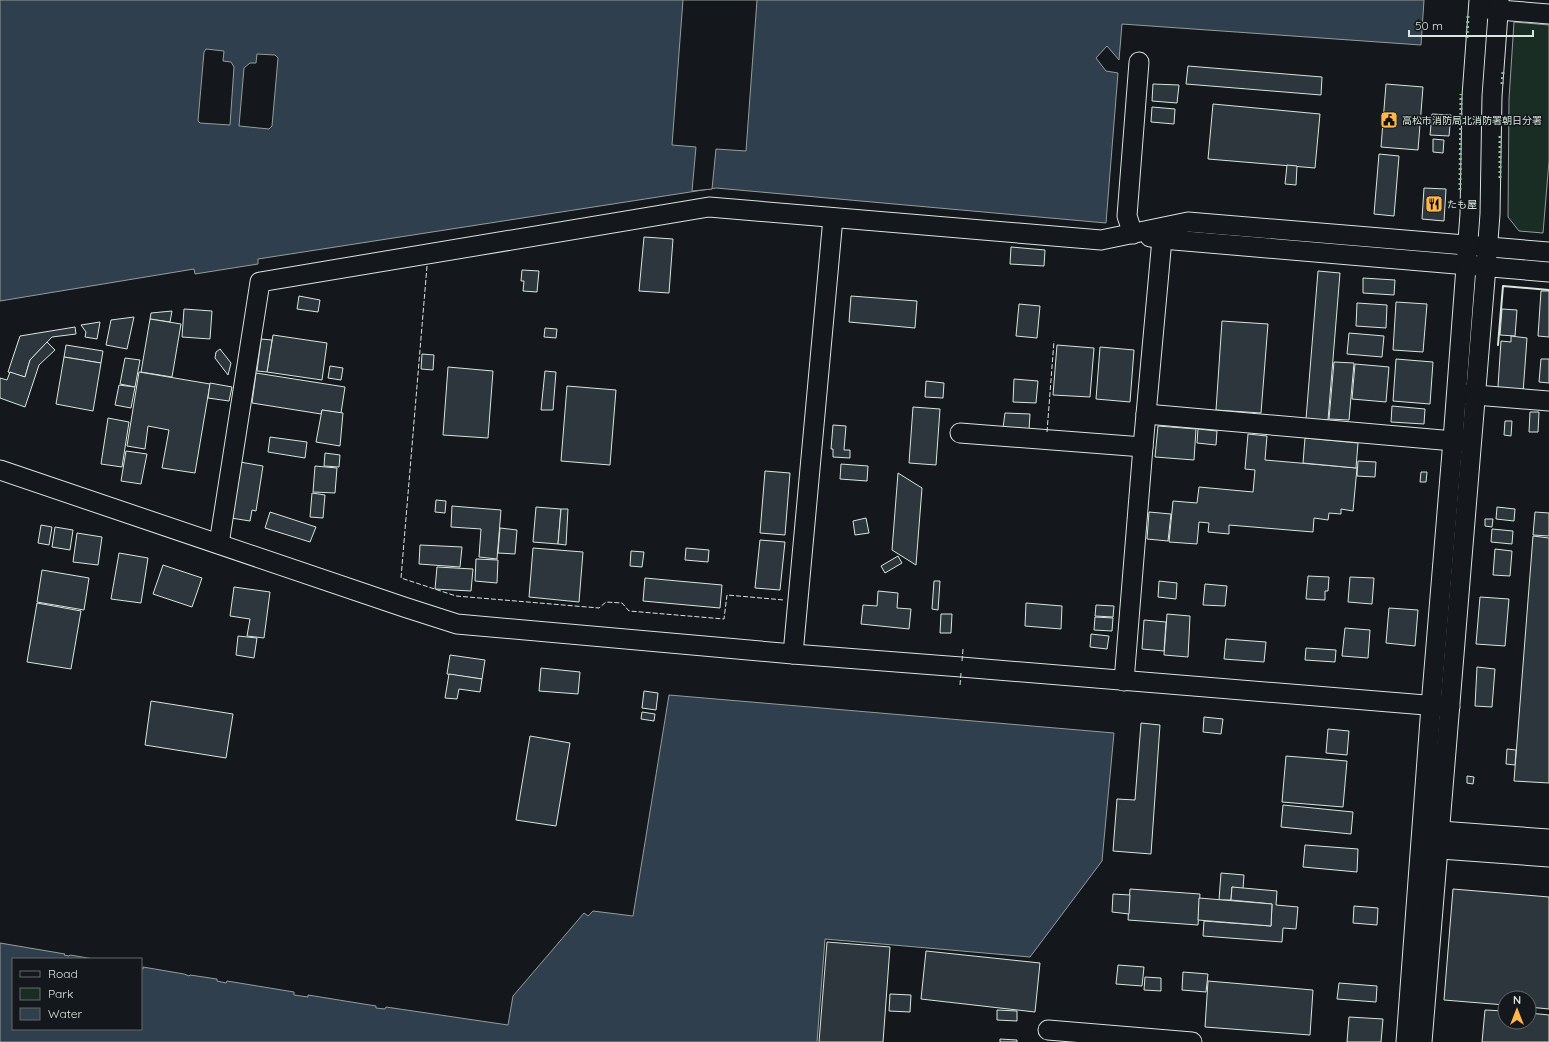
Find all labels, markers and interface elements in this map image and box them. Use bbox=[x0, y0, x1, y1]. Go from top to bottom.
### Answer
scale bar bbox=[1409, 12, 1533, 38]
text: 50 m bbox=[1415, 18, 1443, 33]
public building icon: 高松市消防局北消防署朝日分署 bbox=[1379, 110, 1399, 130]
place label: 高松市消防局北消防署朝日分署 bbox=[1402, 114, 1542, 127]
restaurant icon: たも屋 bbox=[1424, 194, 1444, 214]
place label: たも屋 bbox=[1447, 198, 1477, 211]
legend bbox=[12, 958, 142, 1030]
text: Road bbox=[48, 966, 78, 981]
text: Park bbox=[48, 986, 73, 1001]
north arrow bbox=[1497, 990, 1537, 1030]
text: N bbox=[1513, 993, 1521, 1007]
text: Water bbox=[48, 1006, 83, 1021]

